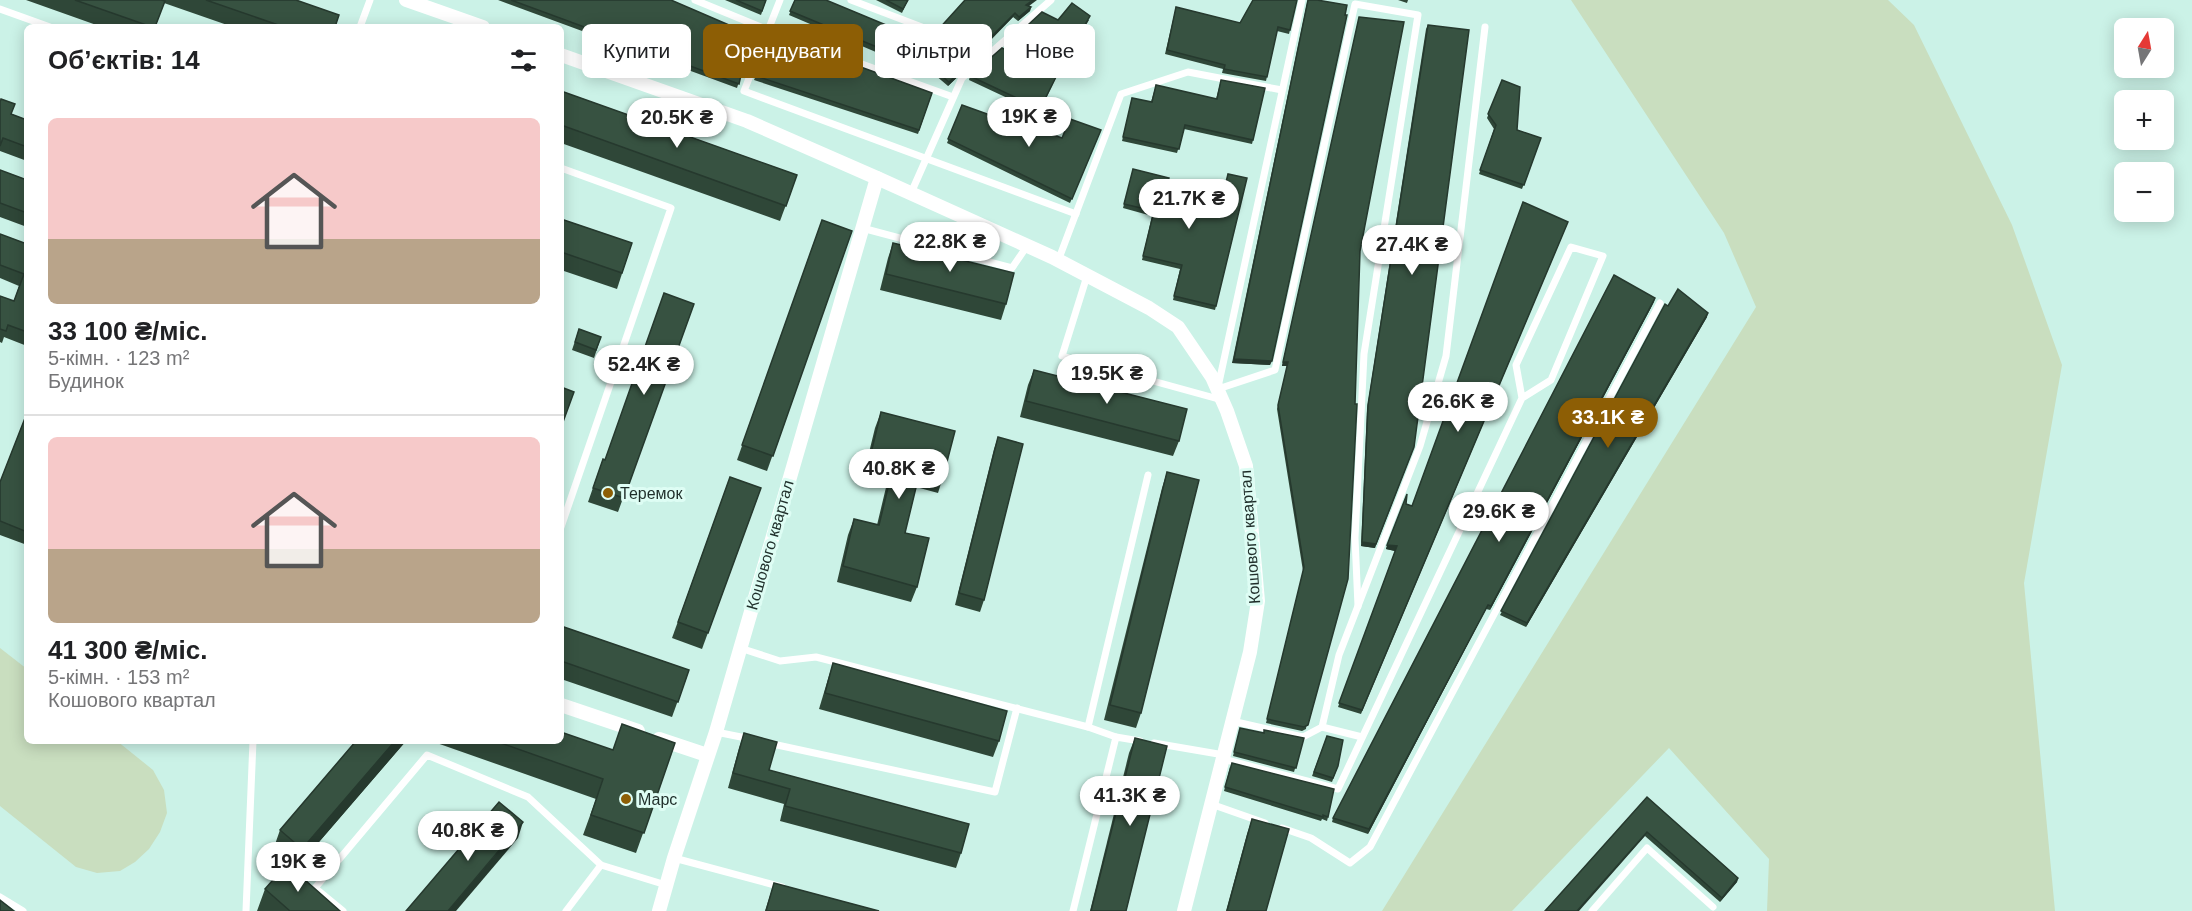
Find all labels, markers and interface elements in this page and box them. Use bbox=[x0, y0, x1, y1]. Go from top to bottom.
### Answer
north arrow bbox=[2114, 18, 2174, 78]
map controls bbox=[2114, 18, 2174, 222]
chip: Купити bbox=[582, 24, 691, 78]
chip: Орендувати bbox=[703, 24, 863, 78]
chip: Фільтри bbox=[875, 24, 992, 78]
chip: Нове bbox=[1004, 24, 1095, 78]
icon: filters bbox=[507, 44, 540, 77]
text: Об’єктів: 14 bbox=[48, 45, 200, 75]
button: + bbox=[2114, 90, 2174, 150]
pin: 19K ₴ bbox=[987, 97, 1071, 148]
pin: 20.5K ₴ bbox=[622, 98, 732, 149]
text: 19K ₴ bbox=[1001, 105, 1057, 127]
text: 20.5K ₴ bbox=[641, 106, 713, 128]
icon: home bbox=[240, 157, 348, 265]
button: − bbox=[2114, 162, 2174, 222]
pin: 21.7K ₴ bbox=[1134, 179, 1244, 230]
text: 21.7K ₴ bbox=[1153, 187, 1225, 209]
pin: 22.8K ₴ bbox=[895, 222, 1005, 273]
pin: 27.4K ₴ bbox=[1357, 225, 1467, 276]
text: 22.8K ₴ bbox=[914, 230, 986, 252]
text: 27.4K ₴ bbox=[1376, 233, 1448, 255]
text: 33 100 ₴/міс. bbox=[48, 316, 207, 346]
pin: 52.4K ₴ bbox=[589, 345, 699, 396]
text: 5-кімн. · 123 m² bbox=[48, 347, 189, 369]
text: 52.4K ₴ bbox=[608, 353, 680, 375]
pin: 19.5K ₴ bbox=[1052, 354, 1162, 405]
text: 19.5K ₴ bbox=[1071, 362, 1143, 384]
text: Будинок bbox=[48, 370, 124, 392]
pin: 26.6K ₴ bbox=[1403, 382, 1513, 433]
text: 26.6K ₴ bbox=[1422, 390, 1494, 412]
pin: 33.1K ₴ bbox=[1553, 398, 1663, 449]
text: 33.1K ₴ bbox=[1572, 406, 1644, 428]
pin: 40.8K ₴ bbox=[844, 449, 954, 500]
text: 40.8K ₴ bbox=[863, 457, 935, 479]
street label: Кошового квартал bbox=[1237, 469, 1263, 605]
icon: home bbox=[240, 476, 348, 584]
street label: Кошового квартал bbox=[743, 478, 797, 612]
place label: Теремок bbox=[620, 485, 683, 502]
marker: Теремок bbox=[601, 486, 615, 500]
pin: 29.6K ₴ bbox=[1444, 492, 1554, 543]
text: 29.6K ₴ bbox=[1463, 500, 1535, 522]
text: 41 300 ₴/міс. bbox=[48, 635, 207, 665]
text: 5-кімн. · 153 m² bbox=[48, 666, 189, 688]
text: Кошового квартал bbox=[48, 689, 216, 711]
pin: 41.3K ₴ bbox=[1075, 776, 1185, 827]
text: 41.3K ₴ bbox=[1094, 784, 1166, 806]
place label: Марс bbox=[638, 791, 677, 808]
marker: Марс bbox=[619, 792, 633, 806]
pin: 40.8K ₴ bbox=[413, 811, 523, 862]
text: 40.8K ₴ bbox=[432, 819, 504, 841]
pin: 19K ₴ bbox=[256, 842, 340, 893]
text: 19K ₴ bbox=[270, 850, 326, 872]

